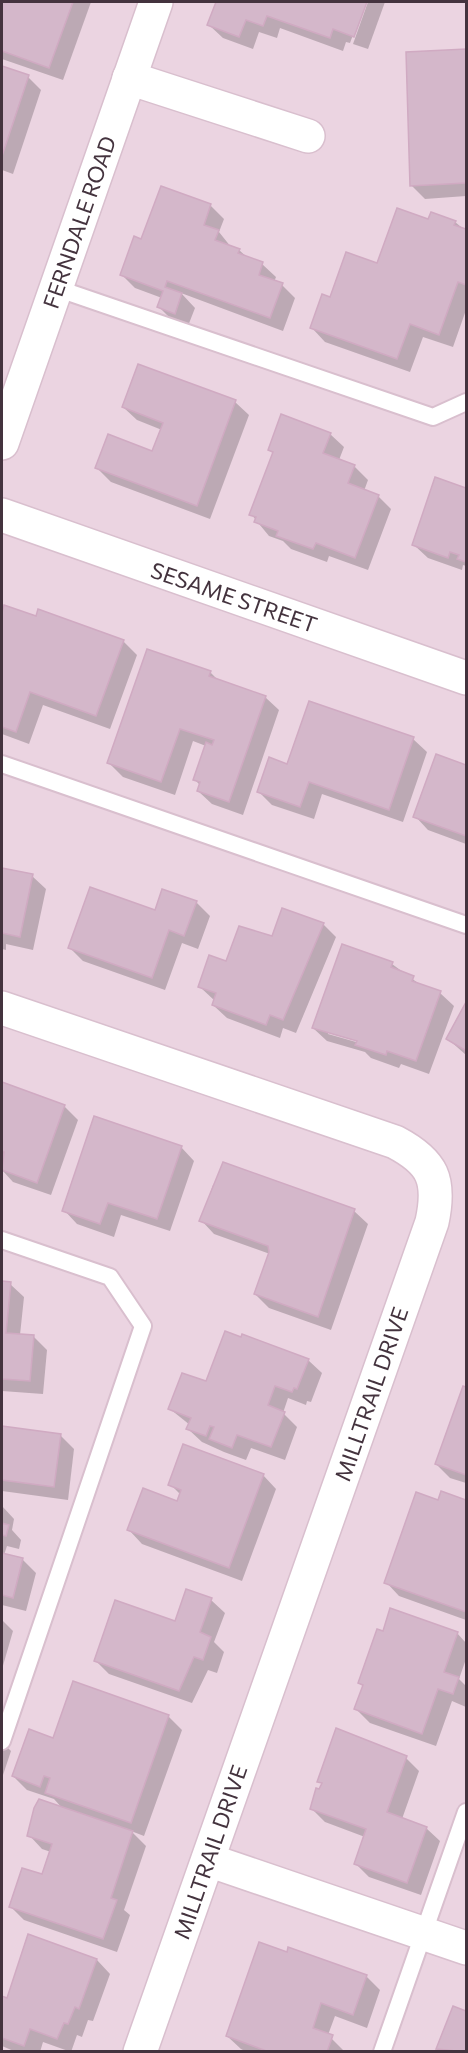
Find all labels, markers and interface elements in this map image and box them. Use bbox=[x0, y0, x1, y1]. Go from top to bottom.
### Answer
street label: FERNDALE ROAD bbox=[37, 132, 121, 312]
street label: SESAME STREET bbox=[147, 556, 321, 638]
street label: MILLTRAIL DRIVE bbox=[329, 1303, 413, 1485]
street label: MILLTRAIL DRIVE bbox=[168, 1761, 252, 1943]

